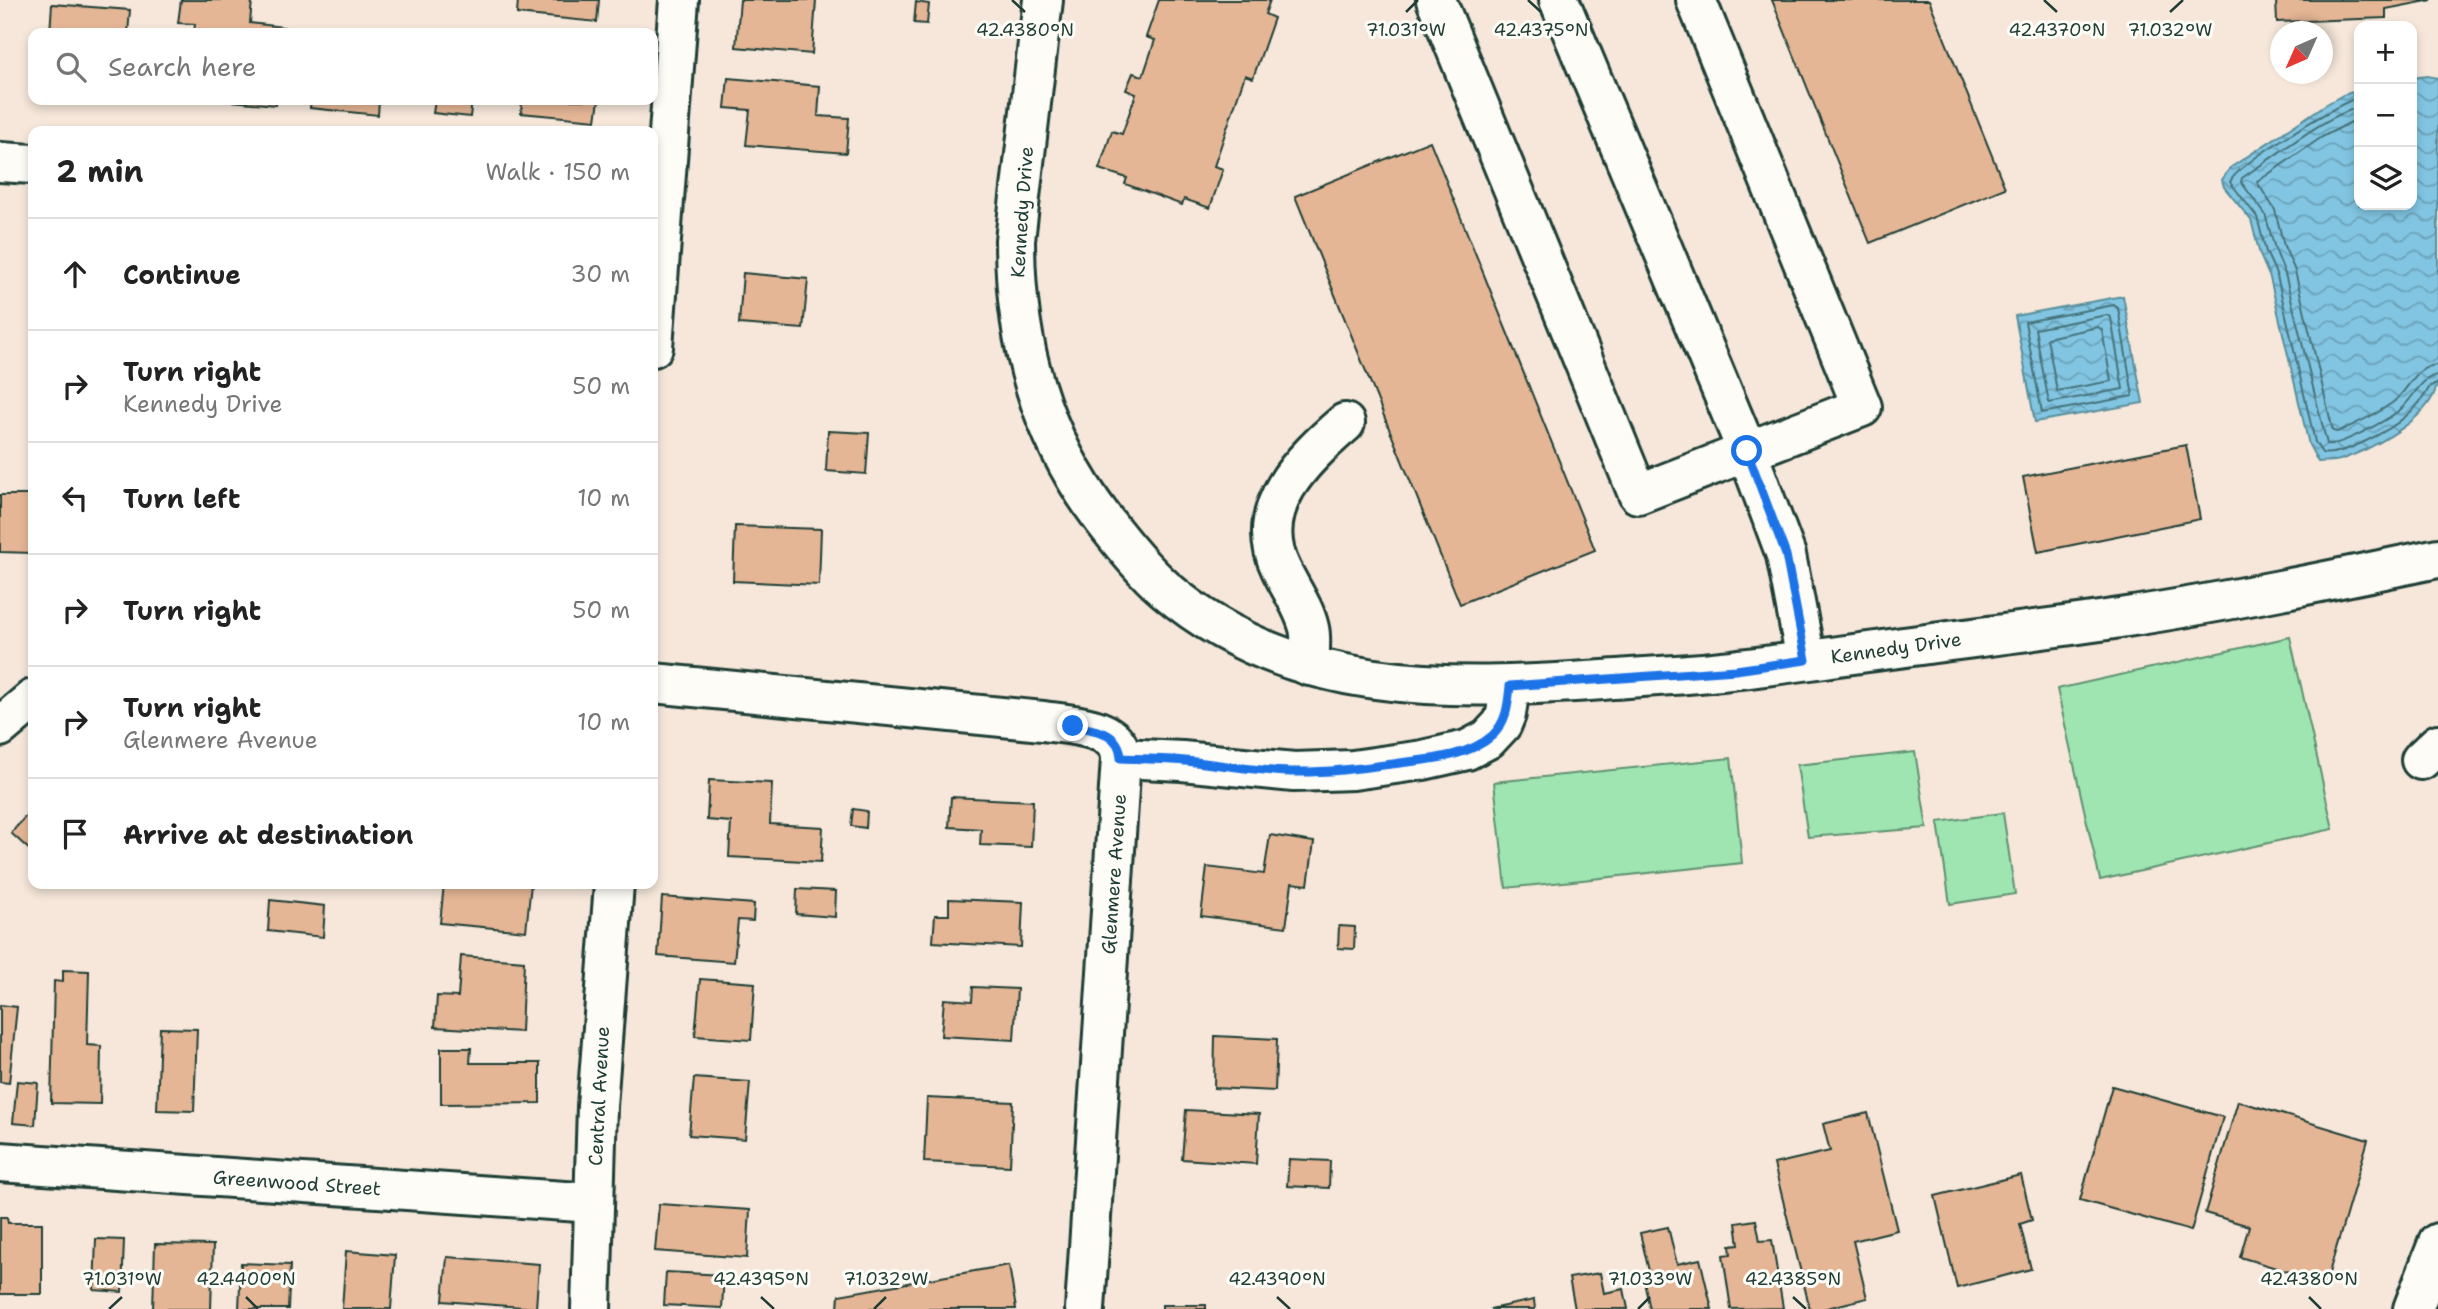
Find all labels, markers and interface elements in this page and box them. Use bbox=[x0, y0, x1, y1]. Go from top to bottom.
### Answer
text: 42.4380°N bbox=[976, 18, 1074, 42]
text: 71.031°W bbox=[1366, 18, 1446, 42]
text: 42.4375°N bbox=[1493, 18, 1589, 42]
text: 42.4370°N bbox=[2009, 18, 2105, 42]
text: 71.032°W bbox=[2128, 18, 2212, 42]
north arrow bbox=[2270, 21, 2333, 84]
map controls bbox=[2354, 21, 2417, 210]
button: + bbox=[2354, 21, 2417, 84]
search box bbox=[28, 28, 658, 105]
icon: search bbox=[52, 48, 90, 86]
text: Search here bbox=[108, 49, 257, 84]
button: − bbox=[2354, 84, 2417, 147]
street label: Kennedy Drive bbox=[1005, 145, 1039, 279]
button: layers bbox=[2354, 147, 2417, 210]
text: 2 min bbox=[56, 151, 143, 192]
text: Walk · 150 m bbox=[485, 157, 630, 187]
icon: ahead bbox=[56, 255, 94, 293]
text: Continue bbox=[123, 257, 241, 292]
text: 30 m bbox=[571, 259, 630, 289]
text: Turn right bbox=[123, 354, 261, 389]
icon: right bbox=[56, 367, 94, 405]
text: 50 m bbox=[572, 371, 630, 401]
text: Kennedy Drive bbox=[123, 389, 283, 419]
route start bbox=[1731, 435, 1762, 466]
icon: left bbox=[56, 479, 94, 517]
text: Turn left bbox=[123, 481, 240, 516]
text: 10 m bbox=[577, 483, 630, 513]
icon: right bbox=[56, 591, 94, 629]
text: Turn right bbox=[123, 593, 261, 628]
text: 50 m bbox=[572, 595, 630, 625]
street label: Kennedy Drive bbox=[1829, 626, 1963, 670]
text: Turn right bbox=[123, 690, 261, 725]
icon: right bbox=[56, 703, 94, 741]
text: 10 m bbox=[577, 707, 630, 737]
route end bbox=[1057, 710, 1088, 741]
text: Glenmere Avenue bbox=[123, 725, 318, 755]
street label: Glenmere Avenue bbox=[1096, 793, 1132, 955]
icon: arrive bbox=[56, 815, 94, 853]
text: Arrive at destination bbox=[123, 817, 413, 852]
street label: Central Avenue bbox=[583, 1025, 615, 1167]
street label: Greenwood Street bbox=[212, 1165, 382, 1201]
text: 71.031°W bbox=[82, 1267, 162, 1291]
text: 42.4400°N bbox=[196, 1267, 296, 1291]
text: 42.4395°N bbox=[713, 1267, 809, 1291]
text: 71.032°W bbox=[844, 1267, 928, 1291]
text: 42.4390°N bbox=[1228, 1267, 1326, 1291]
text: 71.033°W bbox=[1608, 1267, 1692, 1291]
text: 42.4385°N bbox=[1745, 1267, 1841, 1291]
text: 42.4380°N bbox=[2260, 1267, 2358, 1291]

